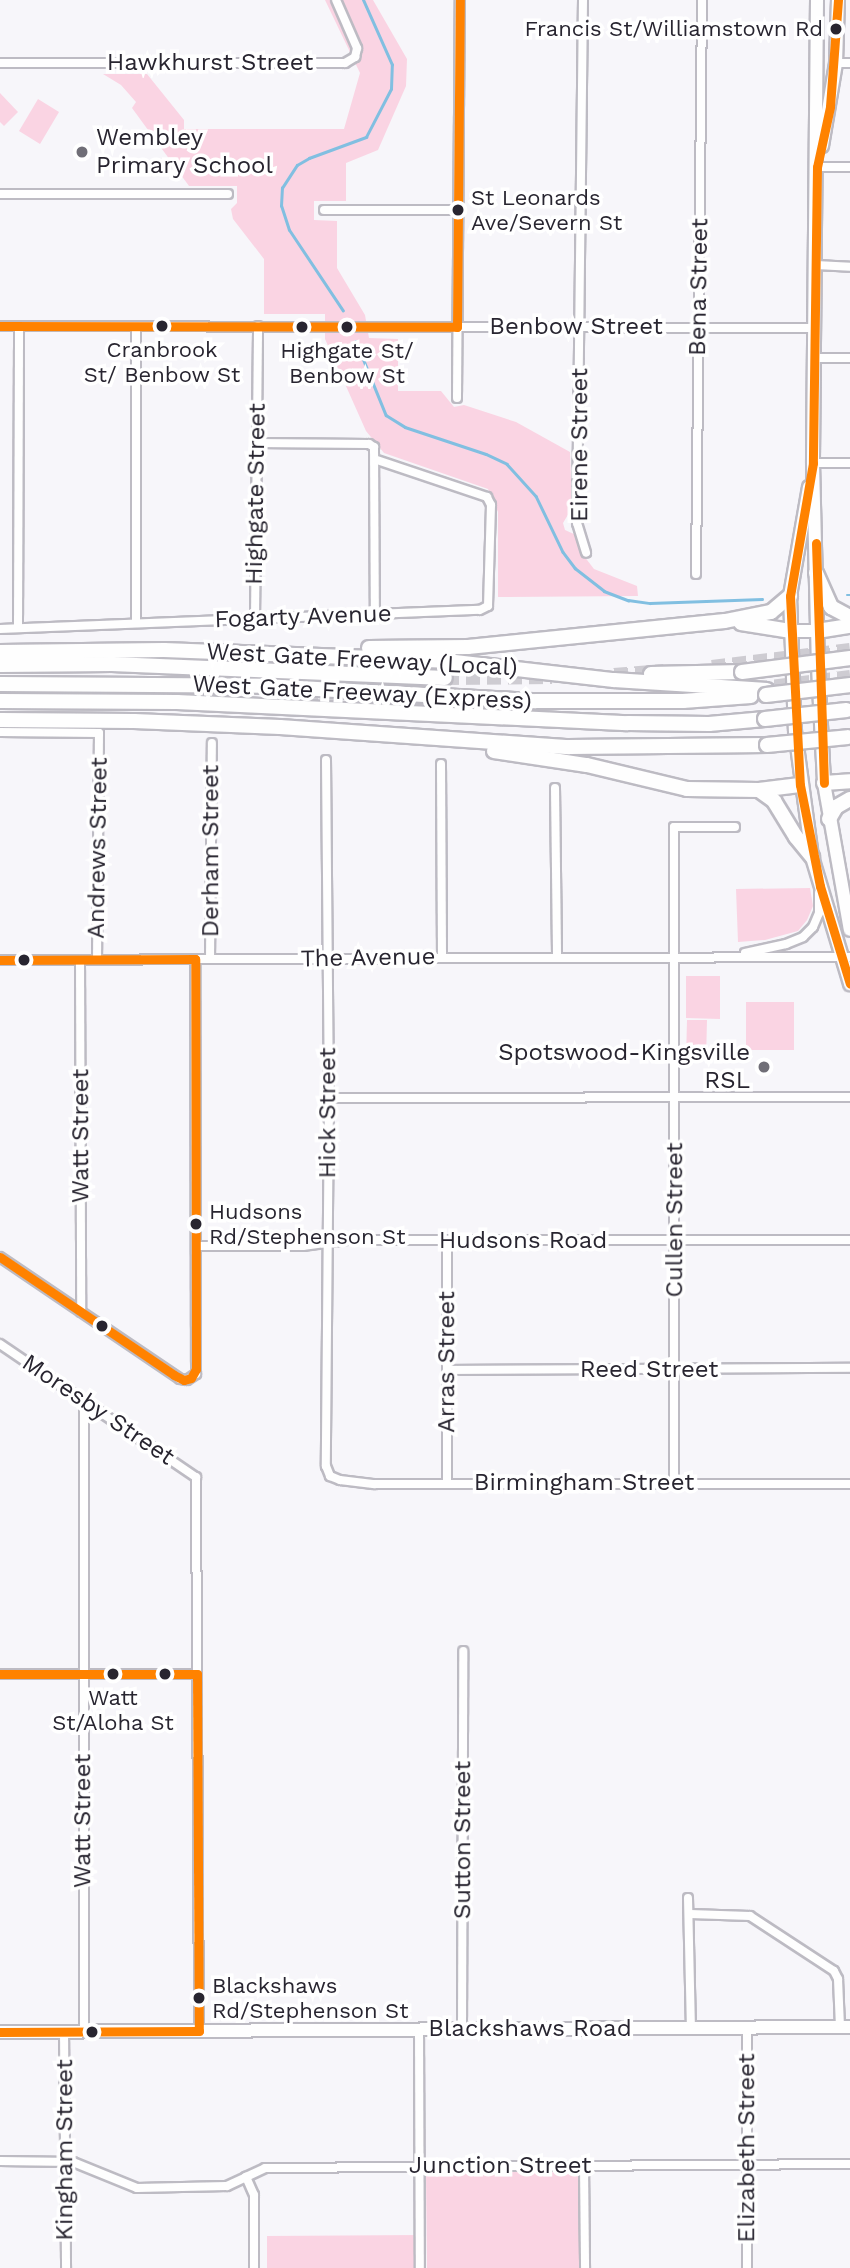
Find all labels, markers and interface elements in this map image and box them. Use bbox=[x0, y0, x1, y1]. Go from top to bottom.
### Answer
place label: Francis St/Williamstown Rd bbox=[525, 16, 823, 42]
marker: Francis St/Williamstown Rd bbox=[829, 22, 843, 36]
street label: Hawkhurst Street bbox=[107, 49, 313, 77]
place label: Wembley Primary School bbox=[96, 124, 273, 180]
marker: Wembley Primary School bbox=[74, 144, 90, 160]
place label: St Leonards Ave/Severn St bbox=[471, 184, 622, 235]
marker: St Leonards Ave/Severn St bbox=[451, 203, 465, 217]
street label: Bena Street bbox=[683, 218, 715, 356]
street label: Benbow Street bbox=[489, 313, 663, 341]
marker: Cranbrook St/ Benbow St bbox=[155, 319, 169, 333]
unlabelled marker bbox=[295, 320, 309, 334]
marker: Highgate St/ Benbow St bbox=[340, 320, 354, 334]
place label: Cranbrook St/ Benbow St bbox=[84, 336, 240, 388]
place label: Highgate St/ Benbow St bbox=[280, 337, 414, 388]
street label: Eirene Street bbox=[566, 368, 594, 522]
street label: Highgate Street bbox=[240, 403, 272, 585]
street label: Fogarty Avenue bbox=[213, 599, 393, 635]
street label: West Gate Freeway (Local) bbox=[205, 637, 519, 683]
street label: West Gate Freeway (Express) bbox=[191, 670, 533, 716]
street label: Andrews Street bbox=[82, 757, 114, 939]
street label: Derham Street bbox=[197, 765, 225, 937]
street label: The Avenue bbox=[300, 942, 436, 974]
unlabelled marker bbox=[17, 953, 31, 967]
place label: Spotswood-Kingsville RSL bbox=[498, 1039, 750, 1095]
street label: Hick Street bbox=[314, 1047, 342, 1179]
marker: Spotswood-Kingsville RSL bbox=[756, 1059, 772, 1075]
street label: Watt Street bbox=[67, 1069, 95, 1203]
street label: Cullen Street bbox=[661, 1142, 689, 1298]
place label: Hudsons Rd/Stephenson St bbox=[209, 1198, 405, 1250]
marker: Hudsons Rd/Stephenson St bbox=[189, 1217, 203, 1231]
street label: Hudsons Road bbox=[439, 1227, 607, 1255]
street label: Arras Street bbox=[433, 1291, 461, 1433]
unlabelled marker bbox=[95, 1319, 109, 1333]
street label: Moresby Street bbox=[16, 1348, 180, 1472]
street label: Reed Street bbox=[580, 1356, 718, 1384]
street label: Birmingham Street bbox=[474, 1469, 694, 1497]
marker: Watt St/Aloha St bbox=[106, 1667, 120, 1681]
unlabelled marker bbox=[158, 1667, 172, 1681]
place label: Watt St/Aloha St bbox=[52, 1684, 174, 1736]
street label: Watt Street bbox=[69, 1754, 97, 1888]
street label: Sutton Street bbox=[449, 1761, 477, 1919]
place label: Blackshaws Rd/Stephenson St bbox=[212, 1972, 408, 2024]
marker: Blackshaws Rd/Stephenson St bbox=[192, 1991, 206, 2005]
street label: Blackshaws Road bbox=[428, 2015, 632, 2043]
unlabelled marker bbox=[85, 2025, 99, 2039]
street label: Elizabeth Street bbox=[733, 2053, 761, 2243]
street label: Kingham Street bbox=[51, 2059, 79, 2241]
street label: Junction Street bbox=[409, 2152, 591, 2180]

